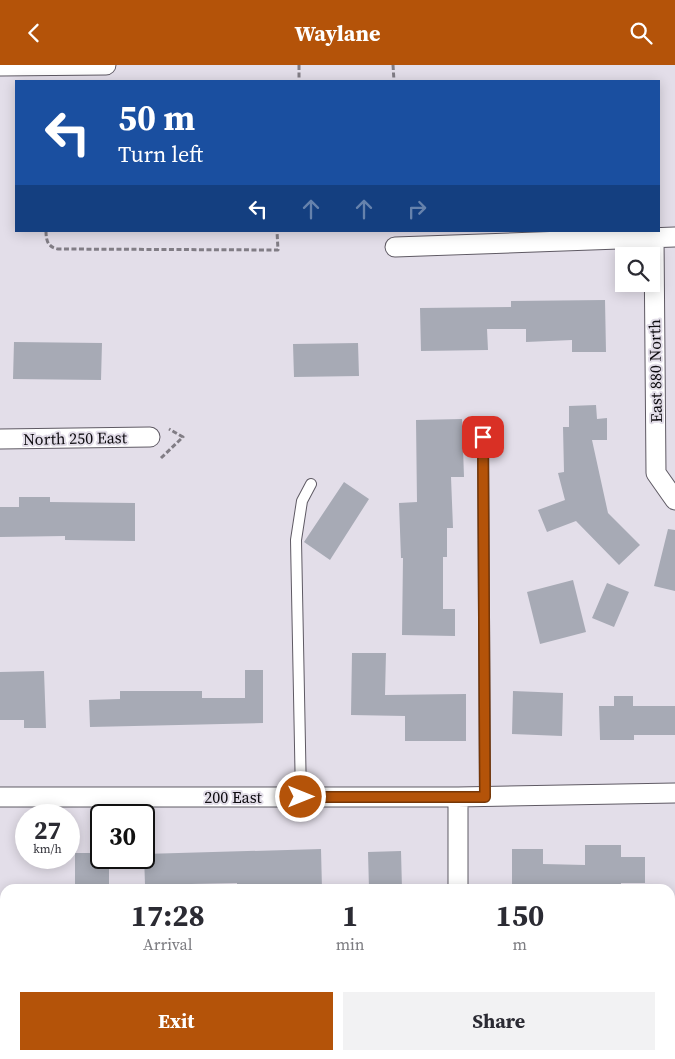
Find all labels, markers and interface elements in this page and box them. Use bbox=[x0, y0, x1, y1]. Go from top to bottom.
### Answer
text: Waylane bbox=[295, 18, 380, 48]
icon: back bbox=[20, 19, 48, 47]
icon: search bbox=[627, 19, 655, 47]
text: 50 m bbox=[118, 94, 195, 142]
icon: left bbox=[35, 100, 100, 165]
text: Turn left bbox=[118, 139, 203, 169]
icon: left bbox=[244, 195, 272, 223]
icon: ahead bbox=[297, 195, 325, 223]
icon: ahead bbox=[350, 195, 378, 223]
icon: right bbox=[403, 195, 431, 223]
map controls bbox=[615, 247, 660, 292]
button: search bbox=[615, 247, 660, 292]
street label: East 880 North bbox=[643, 319, 667, 423]
pin bbox=[462, 416, 504, 458]
icon: arrive bbox=[469, 423, 497, 451]
street label: North 250 East bbox=[23, 426, 128, 450]
position arrow bbox=[274, 770, 326, 822]
street label: 200 East bbox=[204, 786, 263, 808]
speed limit sign: 30 bbox=[90, 804, 155, 869]
text: 27 bbox=[34, 813, 61, 847]
text: km/h bbox=[33, 841, 62, 857]
text: 17:28 bbox=[131, 895, 205, 936]
text: 1 bbox=[342, 895, 358, 936]
text: 150 bbox=[495, 895, 544, 936]
text: Arrival bbox=[143, 933, 193, 955]
text: min bbox=[336, 933, 365, 955]
text: m bbox=[513, 933, 527, 955]
button: Exit bbox=[20, 992, 333, 1050]
button: Share bbox=[343, 992, 655, 1050]

